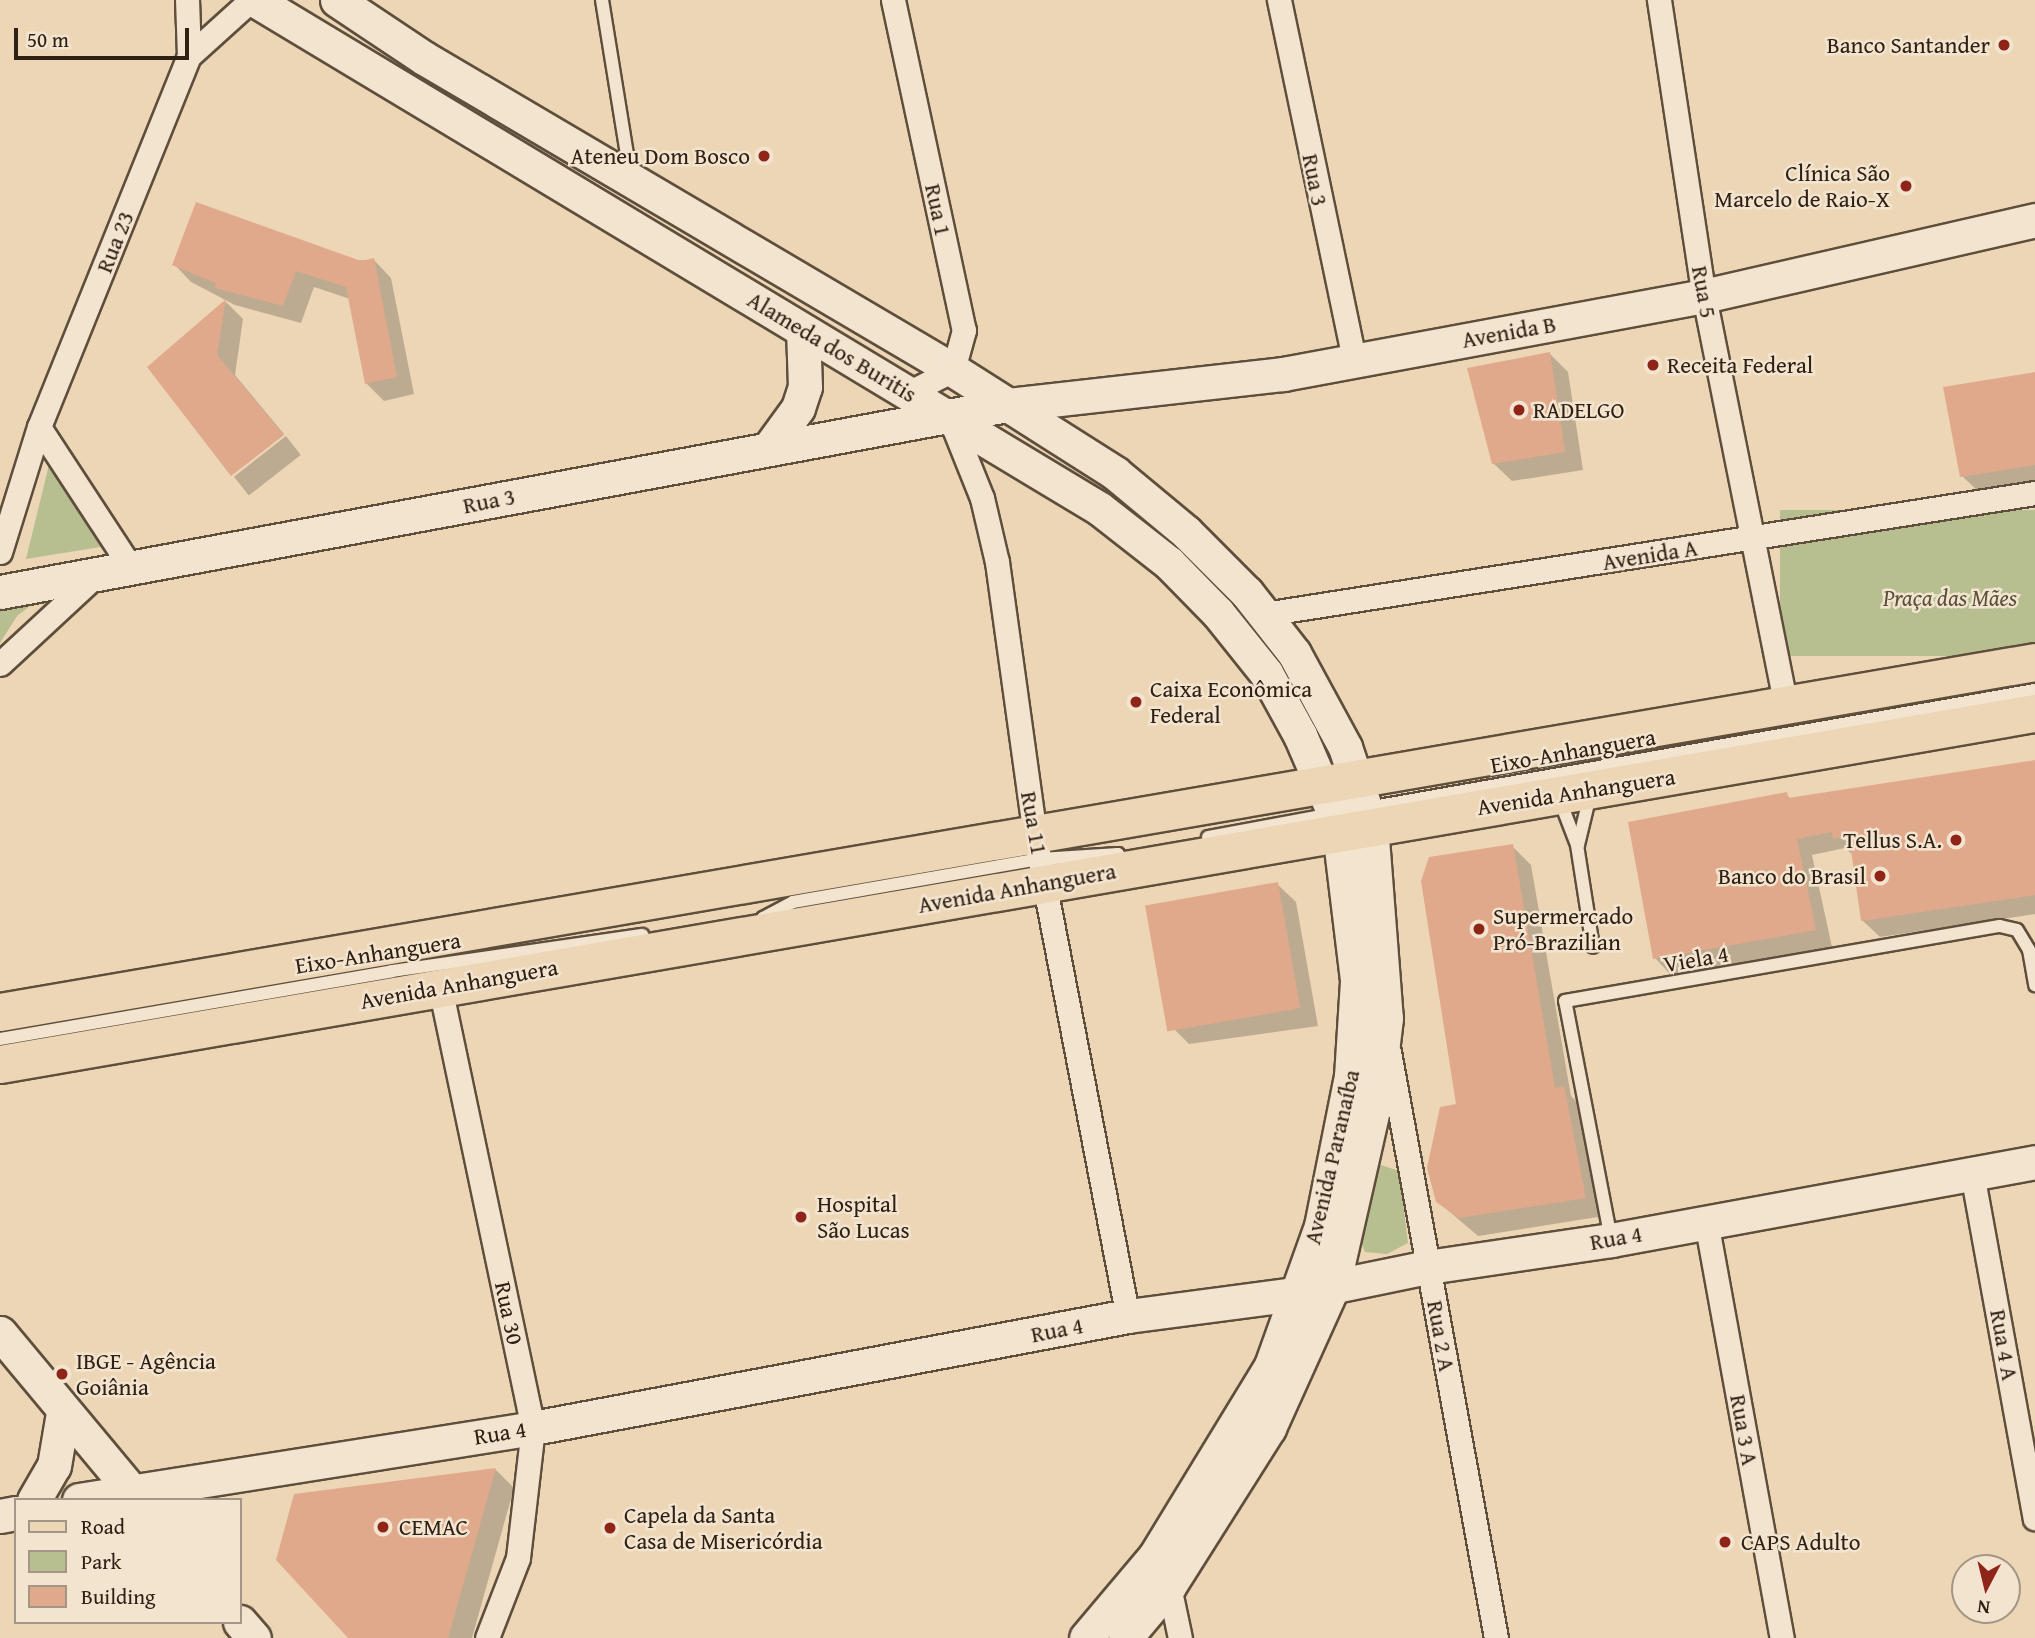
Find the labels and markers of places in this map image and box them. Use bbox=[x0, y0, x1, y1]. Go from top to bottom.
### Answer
place label: Banco Santander bbox=[1827, 31, 1990, 59]
marker: Banco Santander bbox=[1996, 37, 2012, 53]
place label: Ateneu Dom Bosco bbox=[571, 142, 750, 170]
marker: Ateneu Dom Bosco bbox=[756, 148, 772, 164]
place label: Clínica São Marcelo de Raio-X bbox=[1714, 159, 1890, 213]
marker: Clínica São Marcelo de Raio-X bbox=[1896, 176, 1916, 196]
place label: Receita Federal bbox=[1667, 351, 1813, 379]
marker: Receita Federal bbox=[1645, 357, 1661, 373]
place label: RADELGO bbox=[1533, 396, 1625, 424]
marker: RADELGO bbox=[1511, 402, 1527, 418]
place label: Caixa Econômica Federal bbox=[1150, 675, 1312, 729]
marker: Caixa Econômica Federal bbox=[1128, 694, 1144, 710]
place label: Tellus S.A. bbox=[1843, 826, 1942, 854]
marker: Tellus S.A. bbox=[1948, 832, 1964, 848]
place label: Banco do Brasil bbox=[1718, 862, 1866, 890]
marker: Banco do Brasil bbox=[1872, 868, 1888, 884]
place label: Supermercado Pró-Brazilian bbox=[1493, 902, 1633, 956]
marker: Supermercado Pró-Brazilian bbox=[1471, 921, 1487, 937]
place label: Hospital São Lucas bbox=[817, 1190, 910, 1244]
marker: Hospital São Lucas bbox=[791, 1207, 811, 1227]
place label: IBGE - Agência Goiânia bbox=[76, 1347, 216, 1401]
marker: IBGE - Agência Goiânia bbox=[54, 1366, 70, 1382]
place label: Capela da Santa Casa de Misericórdia bbox=[624, 1501, 823, 1555]
place label: CEMAC bbox=[399, 1513, 468, 1541]
marker: CEMAC bbox=[373, 1517, 393, 1537]
marker: Capela da Santa Casa de Misericórdia bbox=[602, 1520, 618, 1536]
place label: CAPS Adulto bbox=[1741, 1528, 1860, 1556]
marker: CAPS Adulto bbox=[1715, 1532, 1735, 1552]

